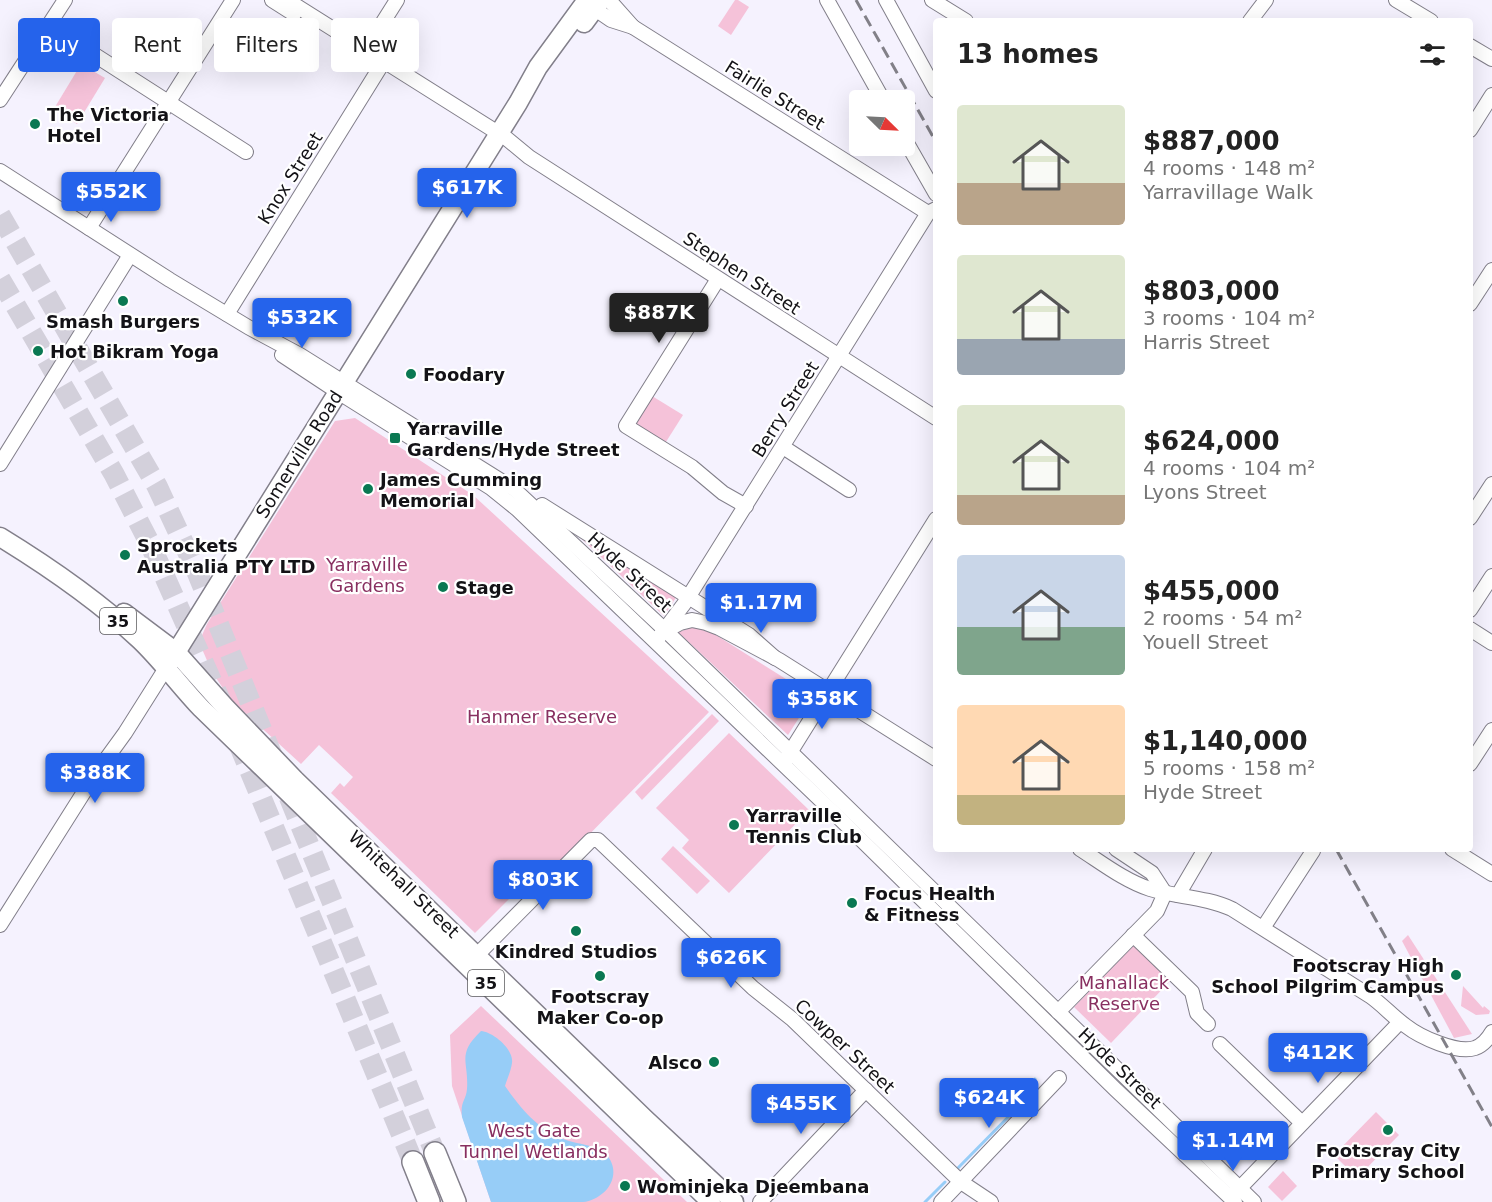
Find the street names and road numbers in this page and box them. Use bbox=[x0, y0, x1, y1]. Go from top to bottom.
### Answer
street label: Fairlie Street bbox=[721, 56, 829, 134]
street label: Knox Street bbox=[253, 128, 327, 228]
street label: Stephen Street bbox=[680, 227, 804, 319]
street label: Berry Street bbox=[747, 357, 823, 461]
street label: Somerville Road bbox=[251, 386, 347, 522]
street label: Hyde Street bbox=[584, 528, 676, 616]
road number: 35 bbox=[100, 608, 136, 634]
street label: Whitehall Street bbox=[344, 826, 464, 942]
road number: 35 bbox=[468, 970, 504, 996]
street label: Cowper Street bbox=[791, 994, 899, 1098]
street label: Hyde Street bbox=[1074, 1023, 1166, 1113]

